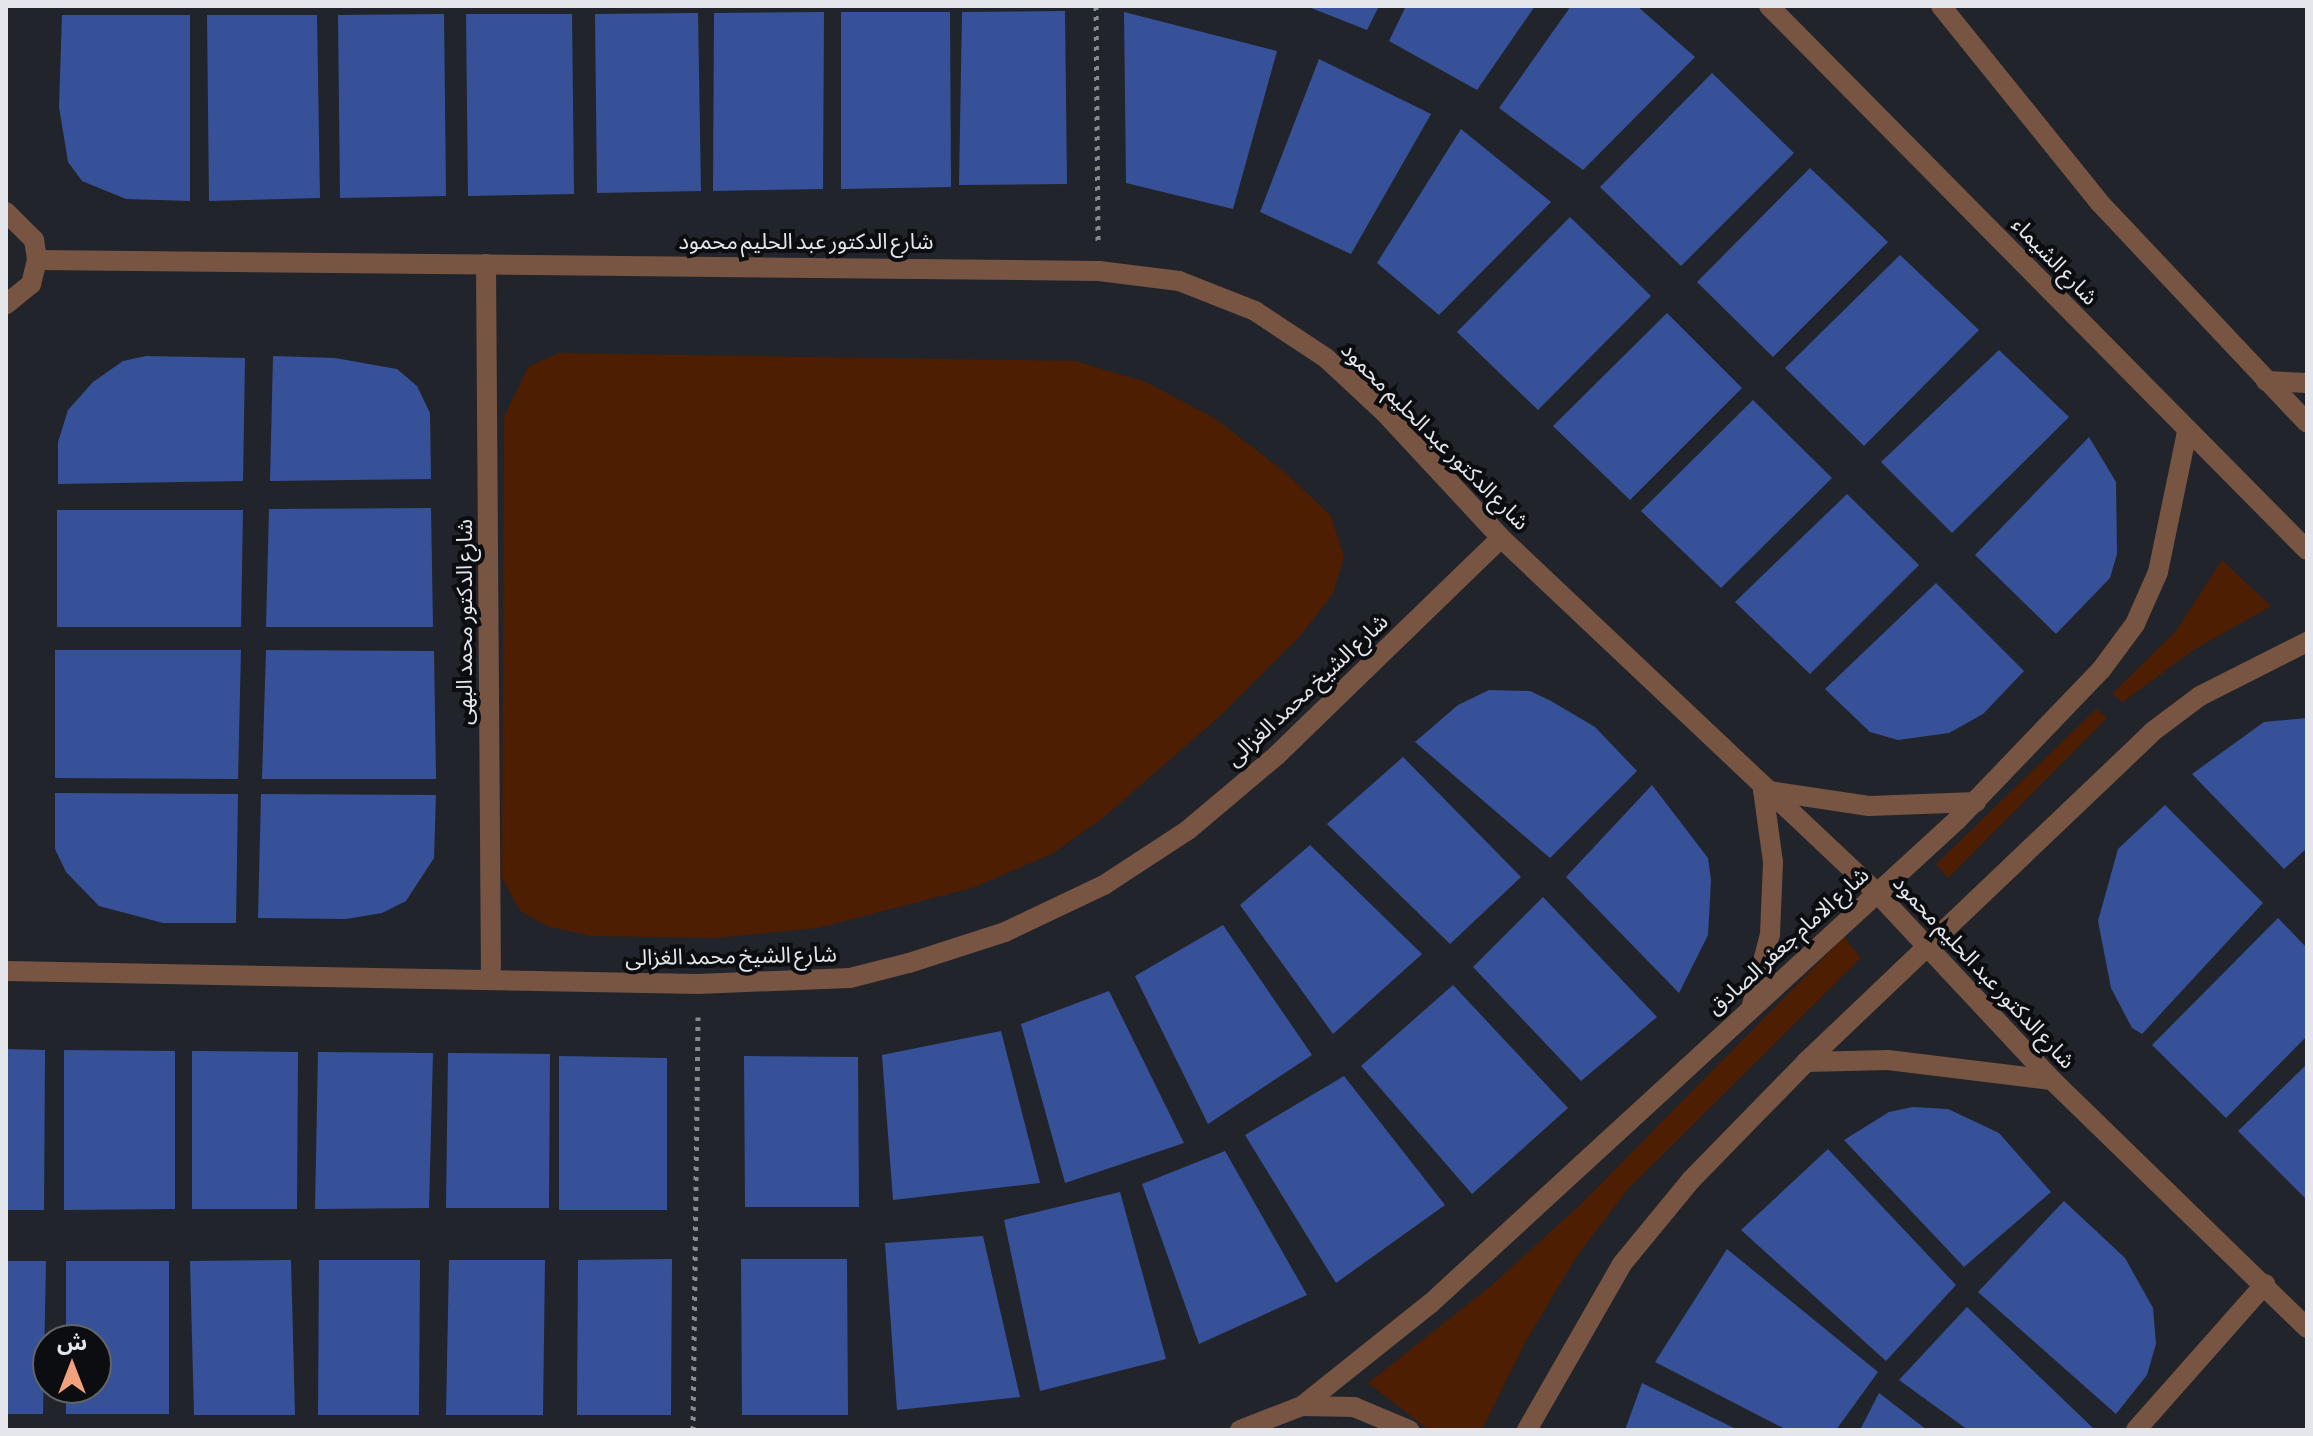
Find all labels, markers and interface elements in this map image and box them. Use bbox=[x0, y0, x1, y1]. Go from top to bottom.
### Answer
street label: شارع الشيماء bbox=[2007, 212, 2103, 310]
street label: شارع الدكتور عبد الحليم محمود bbox=[679, 229, 933, 255]
street label: شارع الدكتور عبد الحليم محمود bbox=[1336, 337, 1534, 535]
street label: شارع الدكتور محمد البهى bbox=[452, 519, 478, 725]
street label: شارع الشيخ محمد الغزالى bbox=[1221, 608, 1393, 772]
street label: شارع الامام جعفر الصادق bbox=[1702, 861, 1874, 1021]
street label: شارع الدكتور عبد الحليم محمود bbox=[1887, 870, 2081, 1074]
street label: شارع الشيخ محمد الغزالى bbox=[625, 941, 837, 971]
north arrow bbox=[32, 1324, 112, 1404]
text: ش bbox=[57, 1329, 87, 1355]

